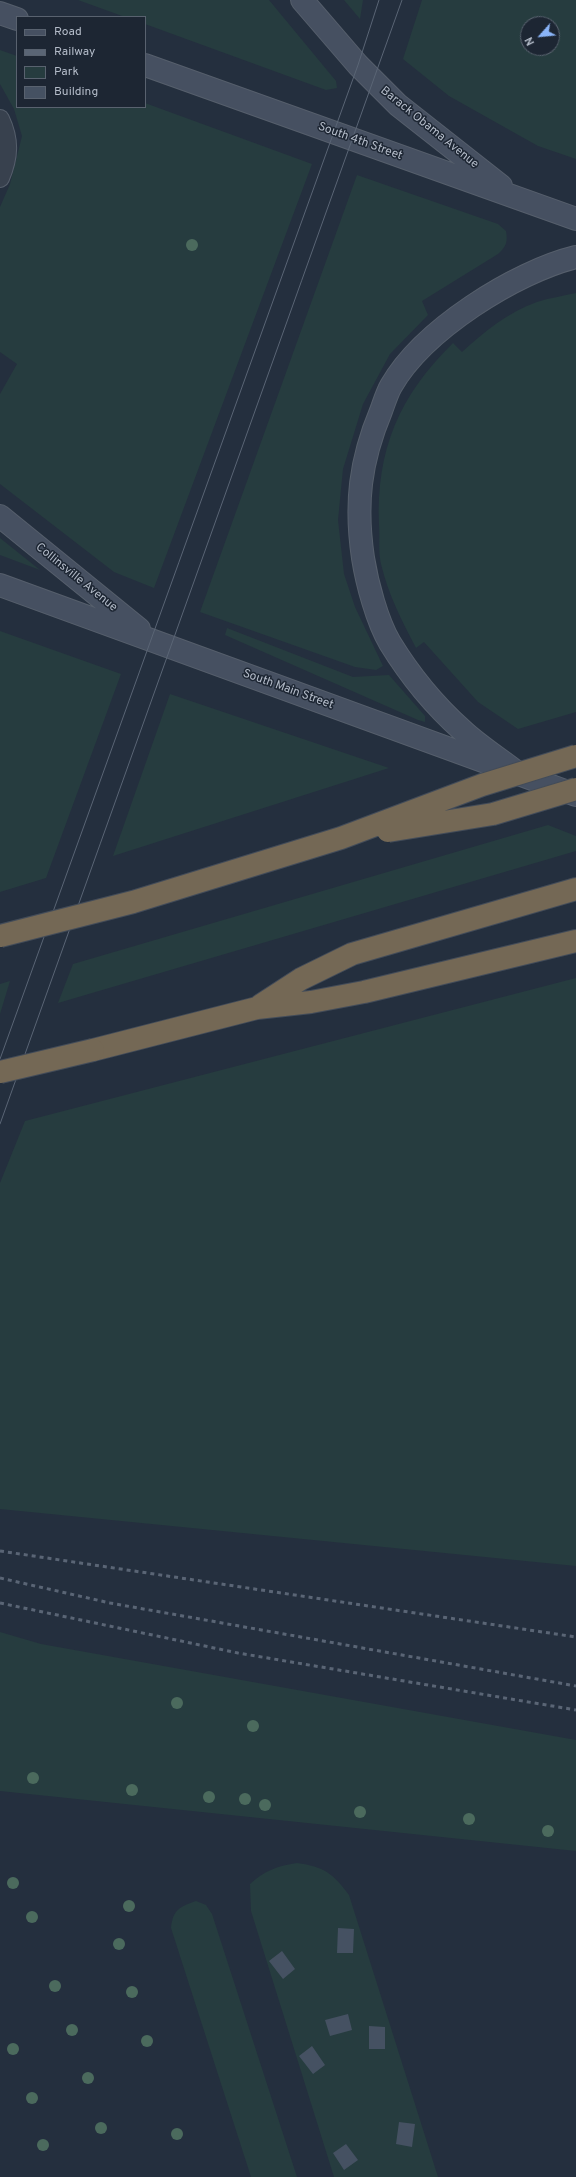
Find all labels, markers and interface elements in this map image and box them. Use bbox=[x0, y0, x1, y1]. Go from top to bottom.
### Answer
legend bbox=[16, 16, 146, 108]
north arrow bbox=[520, 16, 560, 56]
text: Road bbox=[54, 24, 82, 40]
text: N bbox=[522, 34, 538, 48]
text: Railway bbox=[54, 44, 95, 60]
text: Park bbox=[54, 64, 79, 80]
text: Building bbox=[54, 84, 98, 100]
street label: Barack Obama Avenue bbox=[377, 84, 481, 172]
street label: South 4th Street bbox=[316, 120, 404, 164]
street label: Collinsville Avenue bbox=[32, 541, 120, 615]
street label: South Main Street bbox=[241, 667, 335, 713]

